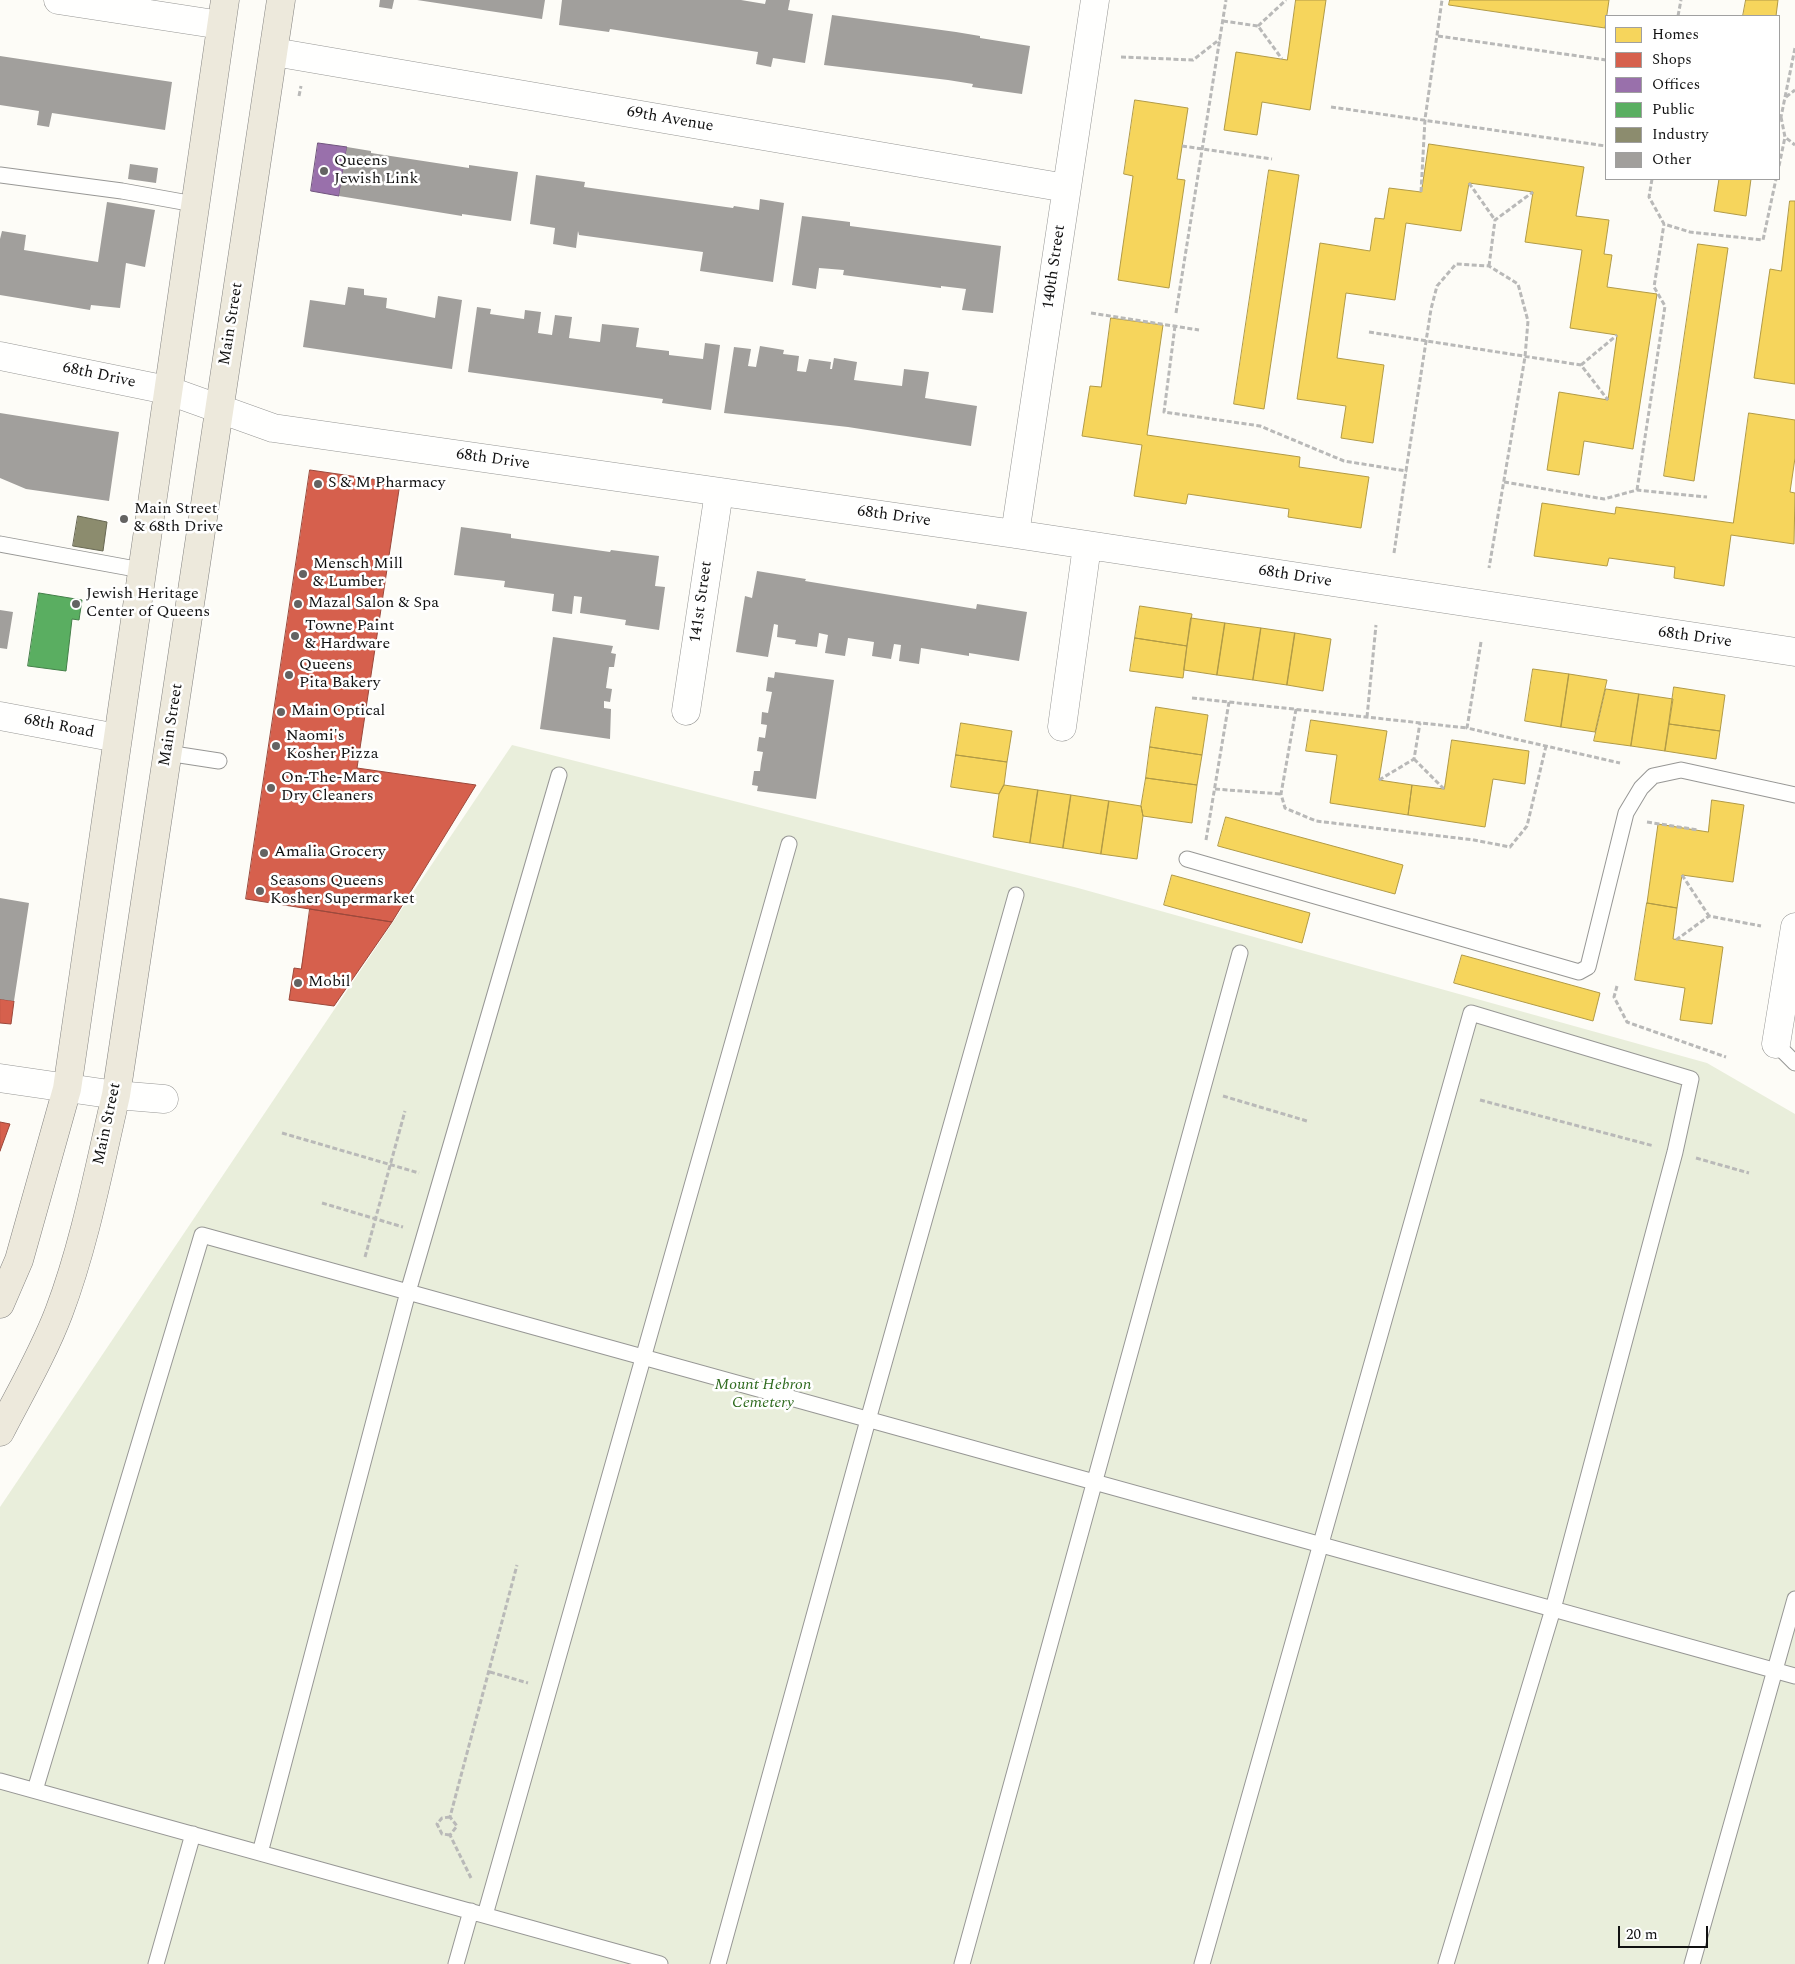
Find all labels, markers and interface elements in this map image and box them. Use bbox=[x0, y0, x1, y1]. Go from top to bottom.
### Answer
legend bbox=[1605, 15, 1780, 180]
text: Homes bbox=[1652, 23, 1699, 46]
text: Shops bbox=[1652, 48, 1692, 71]
text: Offices bbox=[1652, 73, 1700, 96]
text: Public bbox=[1652, 98, 1695, 121]
street label: 69th Avenue bbox=[625, 103, 715, 137]
text: Industry bbox=[1652, 123, 1708, 146]
text: Other bbox=[1652, 148, 1691, 171]
place label: Queens Jewish Link bbox=[334, 152, 418, 190]
marker: Queens Jewish Link bbox=[318, 165, 330, 177]
street label: 140th Street bbox=[1040, 224, 1070, 310]
street label: Main Street bbox=[216, 281, 248, 367]
street label: 68th Drive bbox=[61, 359, 137, 393]
street label: 68th Drive bbox=[455, 445, 531, 475]
place label: S & M Pharmacy bbox=[328, 474, 445, 494]
marker: S & M Pharmacy bbox=[312, 478, 324, 490]
place label: Main Street & 68th Drive bbox=[134, 500, 223, 538]
street label: 68th Drive bbox=[856, 502, 932, 532]
marker: Main Street & 68th Drive bbox=[118, 513, 130, 525]
place label: Mensch Mill & Lumber bbox=[313, 555, 403, 593]
street label: 141st Street bbox=[687, 560, 717, 644]
street label: 68th Drive bbox=[1257, 562, 1333, 592]
marker: Mensch Mill & Lumber bbox=[297, 568, 309, 580]
place label: Jewish Heritage Center of Queens bbox=[86, 585, 210, 623]
place label: Mazal Salon & Spa bbox=[308, 594, 439, 614]
marker: Jewish Heritage Center of Queens bbox=[70, 598, 82, 610]
marker: Mazal Salon & Spa bbox=[292, 598, 304, 610]
place label: Towne Paint & Hardware bbox=[305, 617, 394, 655]
street label: 68th Drive bbox=[1657, 623, 1733, 653]
marker: Towne Paint & Hardware bbox=[289, 630, 301, 642]
place label: Queens Pita Bakery bbox=[299, 656, 380, 694]
marker: Queens Pita Bakery bbox=[283, 669, 295, 681]
street label: Main Street bbox=[156, 682, 188, 768]
place label: Main Optical bbox=[291, 702, 385, 722]
marker: Main Optical bbox=[275, 706, 287, 718]
street label: 68th Road bbox=[22, 711, 96, 743]
place label: Naomi's Kosher Pizza bbox=[286, 727, 379, 765]
marker: Naomi's Kosher Pizza bbox=[270, 740, 282, 752]
place label: On-The-Marc Dry Cleaners bbox=[281, 769, 380, 807]
marker: On-The-Marc Dry Cleaners bbox=[265, 782, 277, 794]
place label: Amalia Grocery bbox=[274, 843, 386, 863]
marker: Amalia Grocery bbox=[258, 847, 270, 859]
place label: Seasons Queens Kosher Supermarket bbox=[270, 872, 415, 910]
marker: Seasons Queens Kosher Supermarket bbox=[254, 885, 266, 897]
place label: Mobil bbox=[308, 973, 351, 993]
marker: Mobil bbox=[292, 977, 304, 989]
street label: Main Street bbox=[90, 1081, 126, 1167]
park label: Mount Hebron Cemetery bbox=[715, 1376, 811, 1414]
scale bar bbox=[1620, 1916, 1710, 1948]
text: 20 m bbox=[1626, 1923, 1658, 1946]

